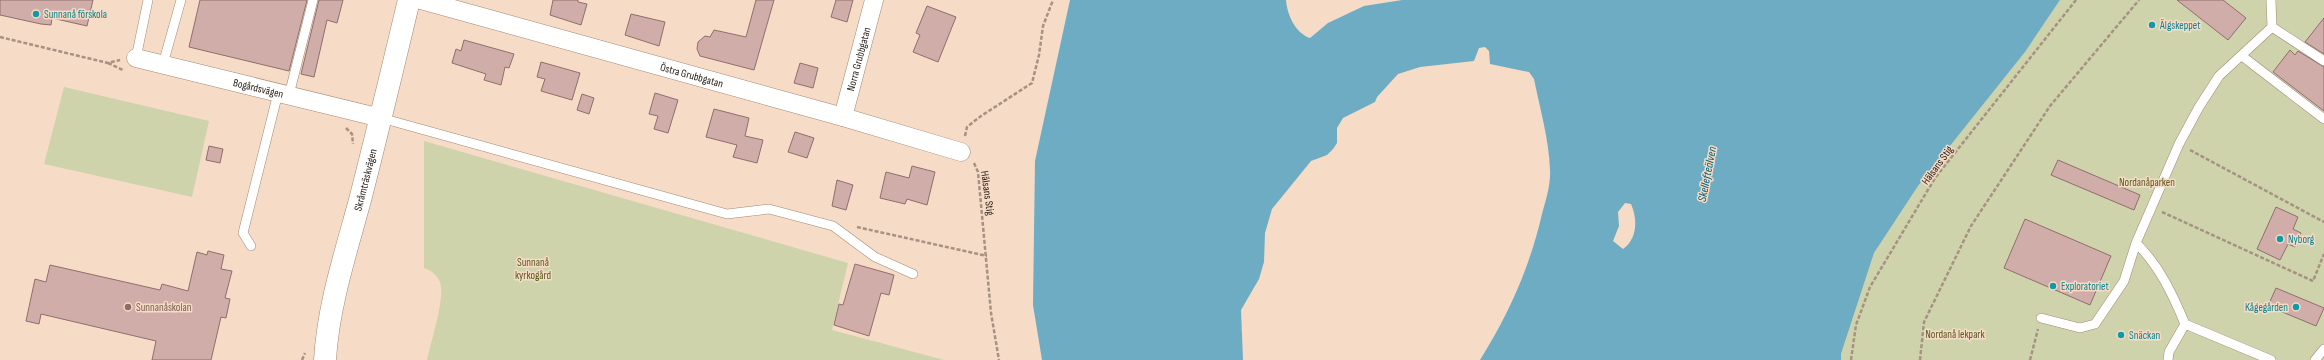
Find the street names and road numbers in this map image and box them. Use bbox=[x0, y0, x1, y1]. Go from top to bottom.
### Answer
street label: Norra Grubbgatan bbox=[844, 26, 874, 92]
street label: Östra Grubbgatan bbox=[659, 61, 725, 91]
street label: Bogårdsvägen bbox=[232, 76, 285, 101]
street label: Hälsans Stig bbox=[1919, 143, 1956, 187]
street label: Skråmträskvägen bbox=[351, 147, 380, 212]
street label: Hälsans Stig bbox=[978, 170, 997, 217]

